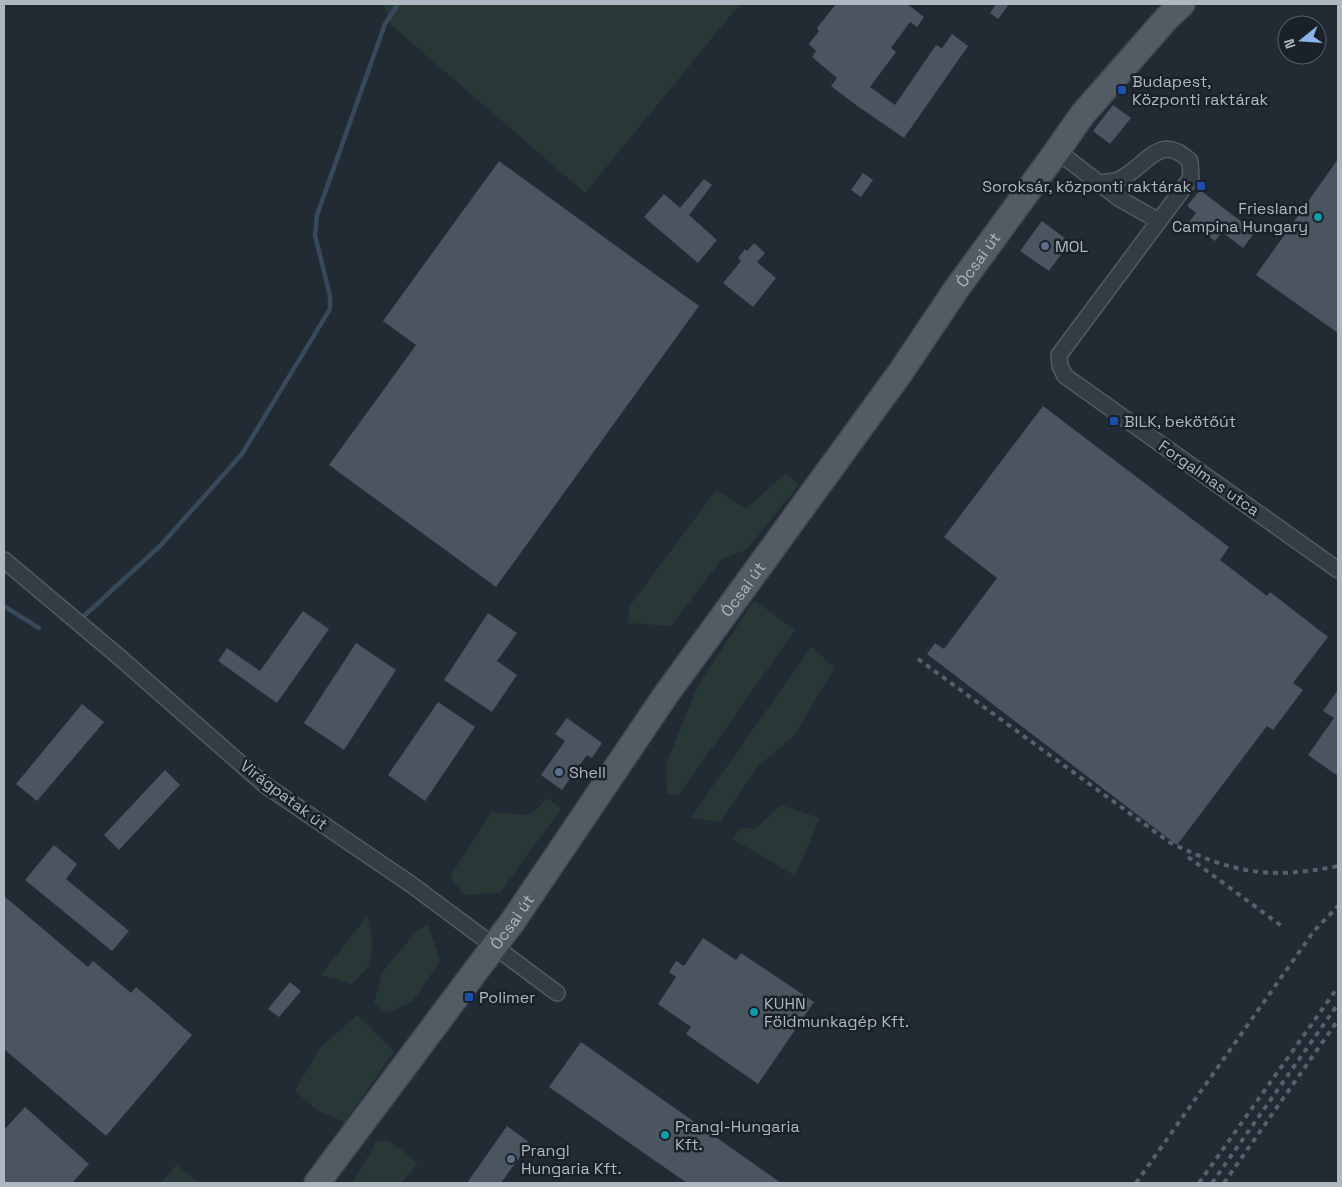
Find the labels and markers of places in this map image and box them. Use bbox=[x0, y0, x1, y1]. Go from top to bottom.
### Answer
place label: Budapest, Központi raktárak bbox=[1132, 71, 1269, 110]
marker: Budapest, Központi raktárak bbox=[1116, 84, 1128, 96]
place label: Soroksár, központi raktárak bbox=[982, 176, 1191, 197]
marker: Soroksár, központi raktárak bbox=[1195, 180, 1207, 192]
place label: Friesland Campina Hungary bbox=[1172, 198, 1308, 237]
marker: Friesland Campina Hungary bbox=[1312, 211, 1324, 223]
place label: MOL bbox=[1055, 236, 1089, 257]
marker: MOL bbox=[1039, 240, 1051, 252]
place label: BILK, bekötőút bbox=[1124, 411, 1236, 432]
marker: BILK, bekötőút bbox=[1108, 415, 1120, 427]
place label: Shell bbox=[569, 762, 606, 783]
marker: Shell bbox=[553, 766, 565, 778]
place label: Polimer bbox=[479, 987, 535, 1008]
marker: Polimer bbox=[463, 991, 475, 1003]
place label: KUHN Földmunkagép Kft. bbox=[764, 993, 909, 1032]
marker: KUHN Földmunkagép Kft. bbox=[748, 1006, 760, 1018]
place label: Prangl-Hungaria Kft. bbox=[675, 1116, 800, 1155]
marker: Prangl-Hungaria Kft. bbox=[659, 1129, 671, 1141]
place label: Prangl Hungaria Kft. bbox=[521, 1140, 621, 1179]
marker: Prangl Hungaria Kft. bbox=[505, 1153, 517, 1165]

